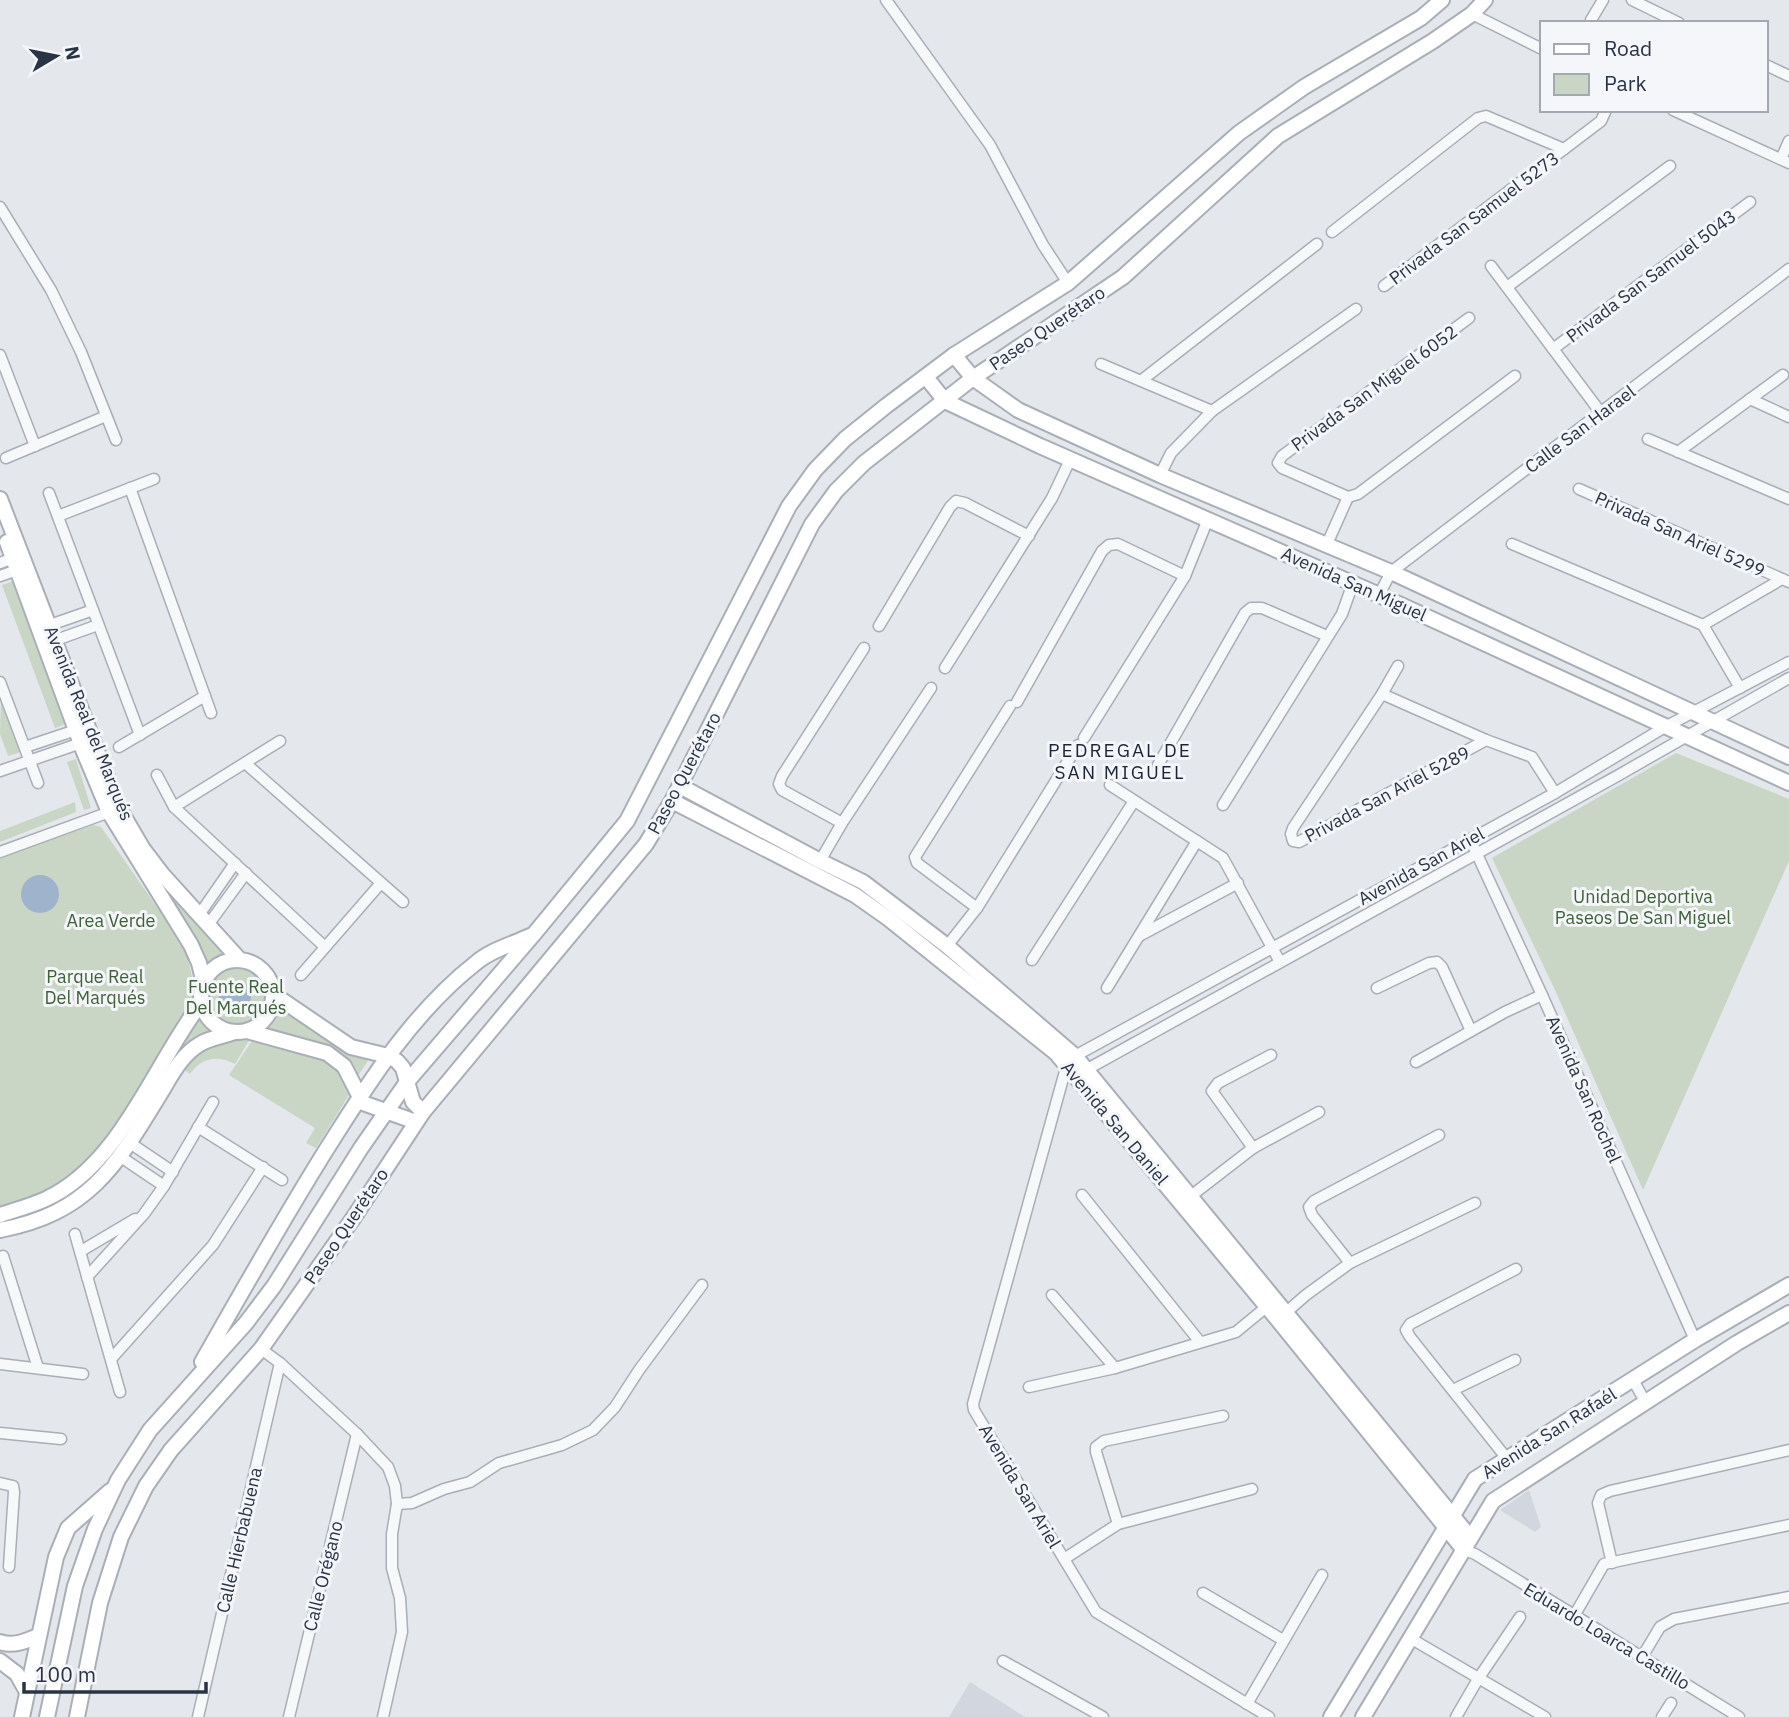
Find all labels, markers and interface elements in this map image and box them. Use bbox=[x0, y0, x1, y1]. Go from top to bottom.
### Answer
north arrow bbox=[21, 21, 91, 91]
legend bbox=[1540, 21, 1768, 112]
text: Road bbox=[1604, 34, 1652, 62]
text: N bbox=[60, 44, 86, 62]
text: Park bbox=[1604, 69, 1647, 97]
street label: Privada San Samuel 5273 bbox=[1384, 146, 1564, 290]
street label: Privada San Samuel 5043 bbox=[1561, 204, 1741, 348]
street label: Paseo Querétaro bbox=[985, 281, 1109, 375]
street label: Privada San Miguel 6052 bbox=[1286, 320, 1462, 456]
street label: Calle San Harael bbox=[1520, 380, 1640, 478]
street label: Privada San Ariel 5299 bbox=[1591, 486, 1769, 582]
street label: Avenida San Miguel bbox=[1278, 542, 1430, 626]
street label: Avenida Real del Marqués bbox=[39, 622, 139, 824]
street label: Paseo Querétaro bbox=[642, 708, 726, 838]
district label: PEDREGAL DE SAN MIGUEL bbox=[1048, 738, 1192, 784]
street label: Privada San Ariel 5289 bbox=[1300, 741, 1474, 847]
street label: Avenida San Ariel bbox=[1354, 822, 1488, 910]
park label: Unidad Deportiva Paseos De San Miguel bbox=[1555, 885, 1731, 929]
park label: Area Verde bbox=[67, 909, 156, 932]
park label: Parque Real Del Marqués bbox=[44, 965, 146, 1009]
park label: Fuente Real Del Marqués bbox=[185, 975, 287, 1019]
street label: Avenida San Rochel bbox=[1541, 1012, 1627, 1166]
street label: Avenida San Daniel bbox=[1057, 1056, 1174, 1190]
street label: Paseo Querétaro bbox=[299, 1164, 393, 1288]
street label: Avenida San Rafaél bbox=[1477, 1382, 1621, 1484]
street label: Avenida San Ariel bbox=[974, 1420, 1066, 1552]
street label: Calle Hierbabuena bbox=[211, 1465, 267, 1615]
street label: Calle Orégano bbox=[298, 1518, 348, 1634]
street label: Eduardo Loarca Castillo bbox=[1520, 1577, 1694, 1695]
scale bar bbox=[24, 1650, 206, 1694]
text: 100 m bbox=[35, 1660, 96, 1688]

